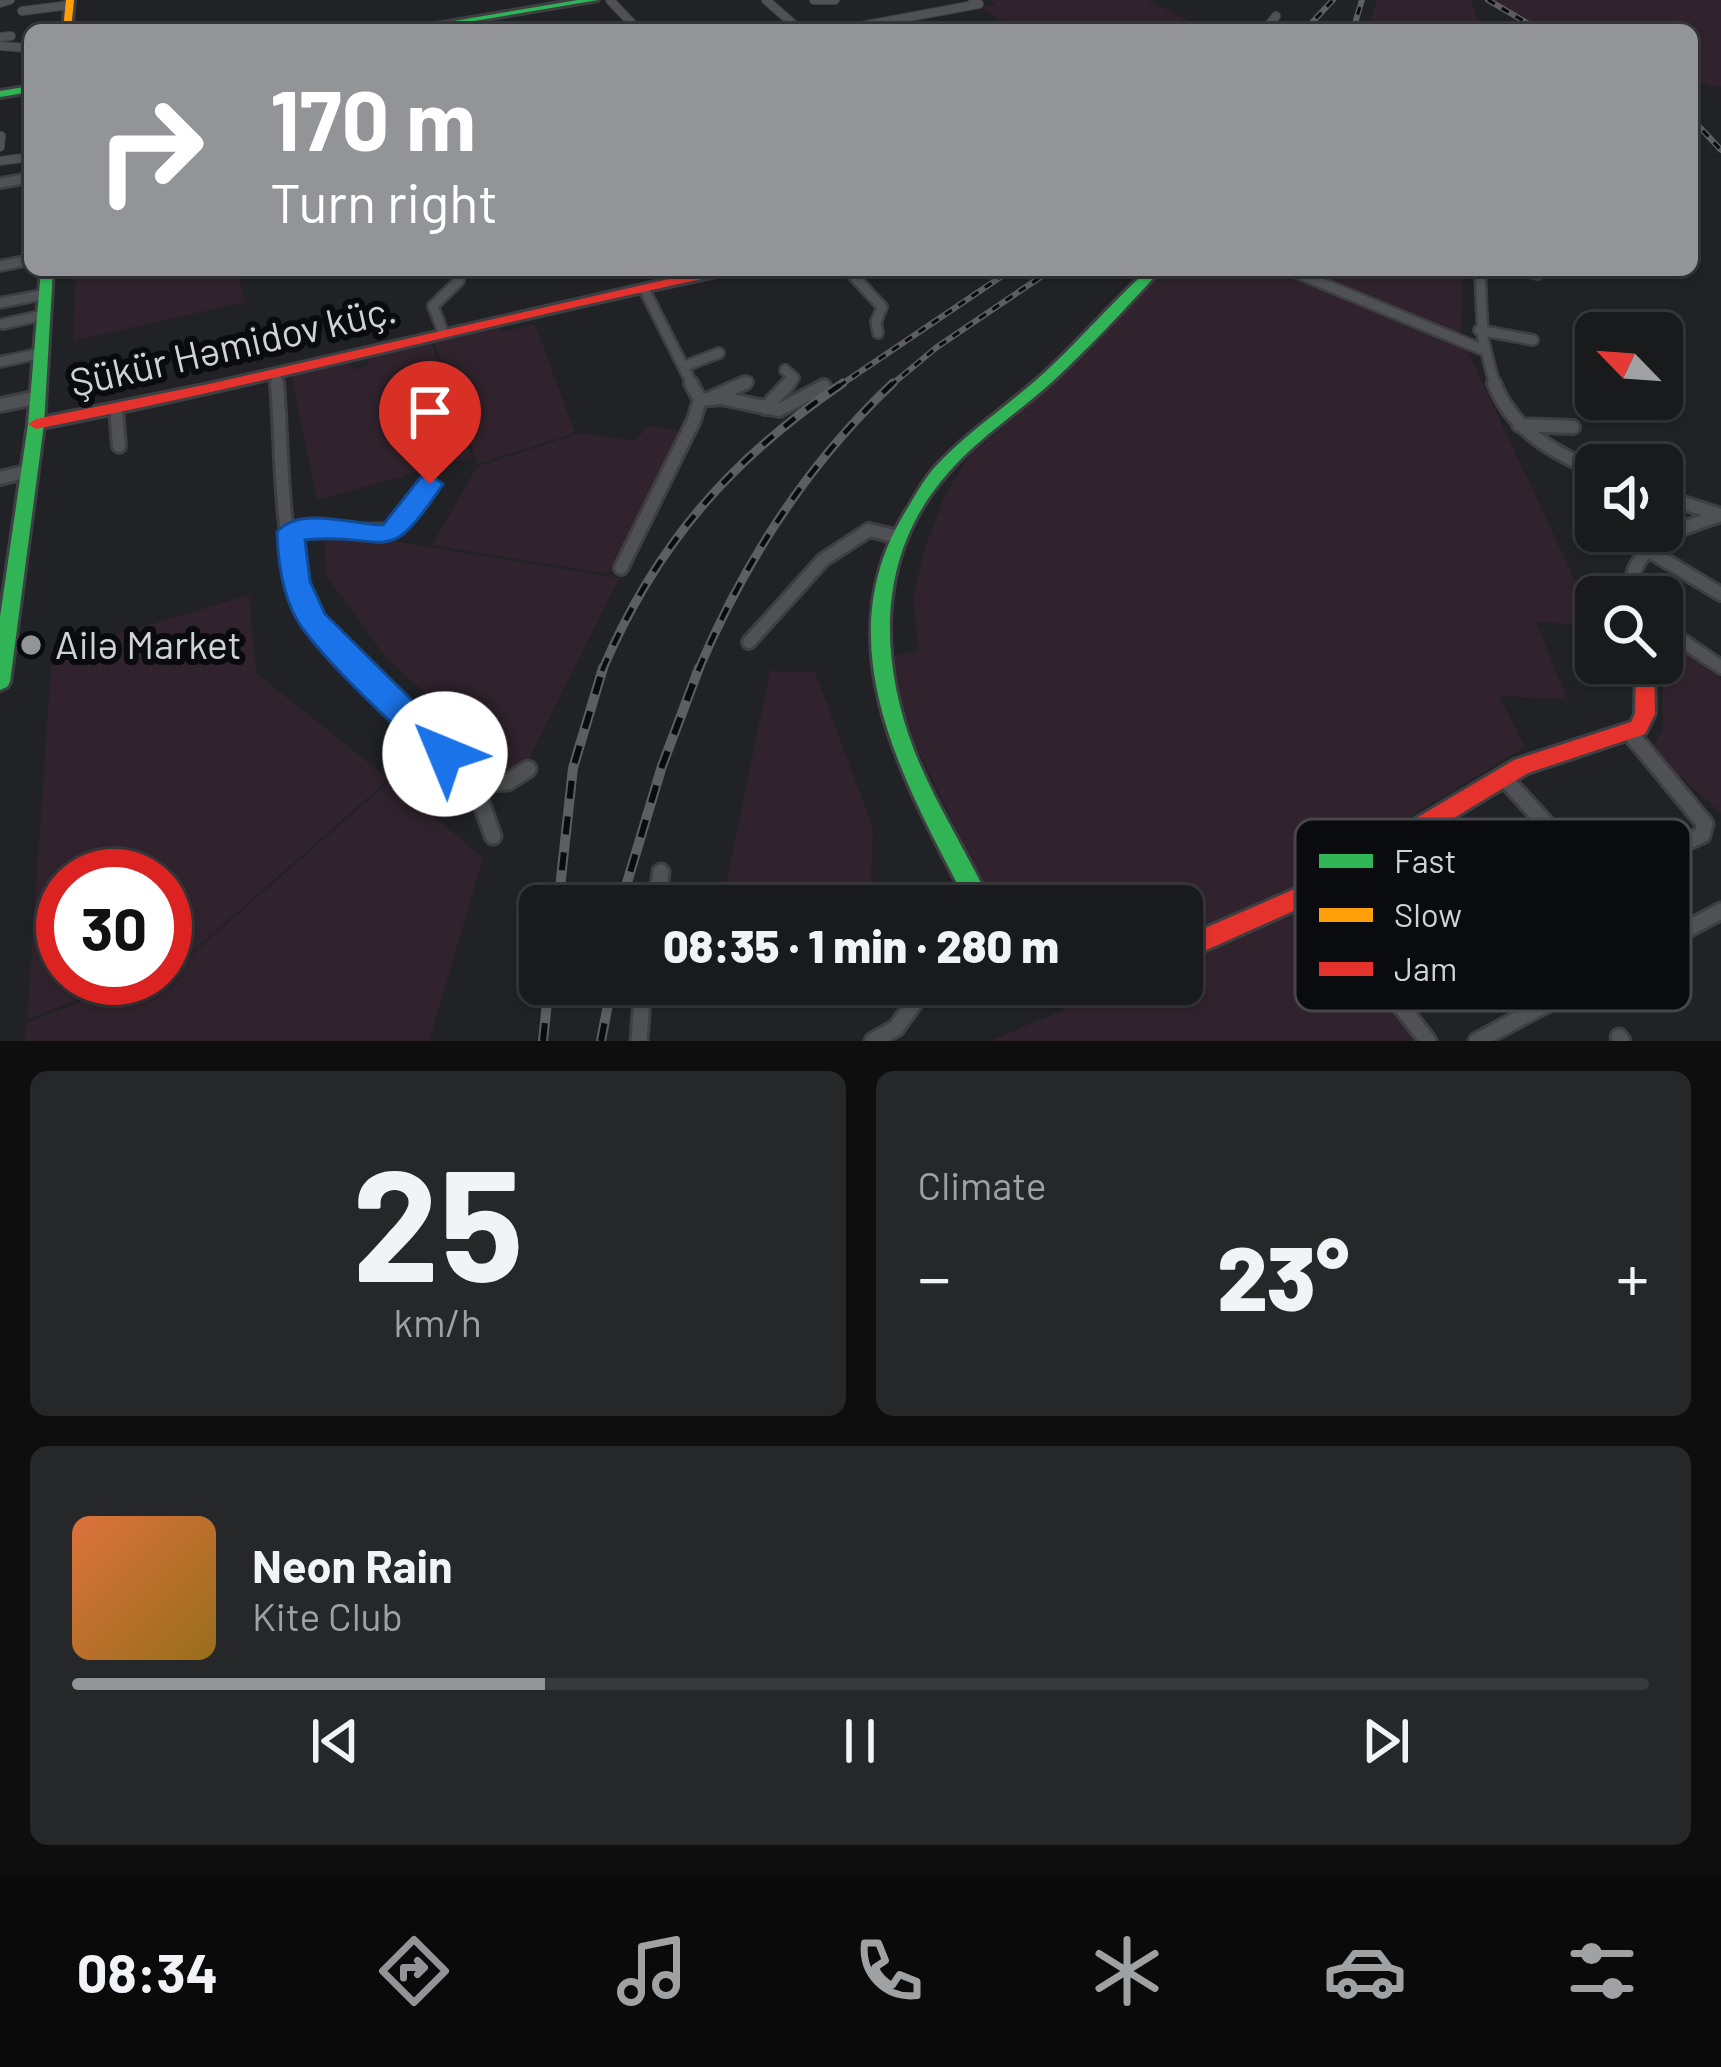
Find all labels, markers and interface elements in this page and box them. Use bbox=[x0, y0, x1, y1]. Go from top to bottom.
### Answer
text: 170 m bbox=[270, 67, 476, 168]
icon: right bbox=[72, 72, 228, 228]
text: Turn right bbox=[270, 169, 498, 234]
street label: Şükür Həmidov küç. bbox=[65, 284, 400, 405]
north arrow bbox=[1575, 312, 1683, 420]
map controls bbox=[1575, 312, 1683, 684]
pin bbox=[379, 361, 481, 484]
icon: arrive bbox=[397, 379, 463, 445]
button: sound bbox=[1575, 444, 1683, 552]
button: search bbox=[1575, 576, 1683, 684]
place label: Ailə Market bbox=[55, 620, 242, 667]
marker: Ailə Market bbox=[18, 632, 44, 658]
position arrow bbox=[382, 691, 508, 817]
legend bbox=[1295, 819, 1691, 1011]
text: Fast bbox=[1394, 840, 1456, 880]
speed limit sign: 30 bbox=[36, 849, 192, 1005]
text: Slow bbox=[1394, 894, 1462, 934]
text: 08:35 · 1 min · 280 m bbox=[663, 918, 1059, 972]
text: Jam bbox=[1394, 948, 1457, 988]
text: 25 bbox=[352, 1126, 523, 1313]
text: Climate bbox=[918, 1161, 1047, 1208]
text: 23° bbox=[1217, 1221, 1350, 1329]
text: − bbox=[918, 1236, 951, 1315]
text: + bbox=[1616, 1236, 1649, 1315]
text: km/h bbox=[394, 1298, 482, 1345]
text: Neon Rain bbox=[252, 1538, 453, 1592]
text: Kite Club bbox=[252, 1592, 403, 1639]
icon: previous bbox=[302, 1708, 368, 1774]
icon: pause bbox=[827, 1708, 893, 1774]
icon: next bbox=[1353, 1708, 1419, 1774]
icon: directions bbox=[372, 1929, 456, 2013]
icon: music bbox=[610, 1929, 694, 2013]
icon: phone bbox=[847, 1929, 931, 2013]
icon: climate bbox=[1085, 1929, 1169, 2013]
icon: car bbox=[1323, 1929, 1407, 2013]
icon: filters bbox=[1560, 1929, 1644, 2013]
text: 08:34 bbox=[77, 1939, 218, 2004]

